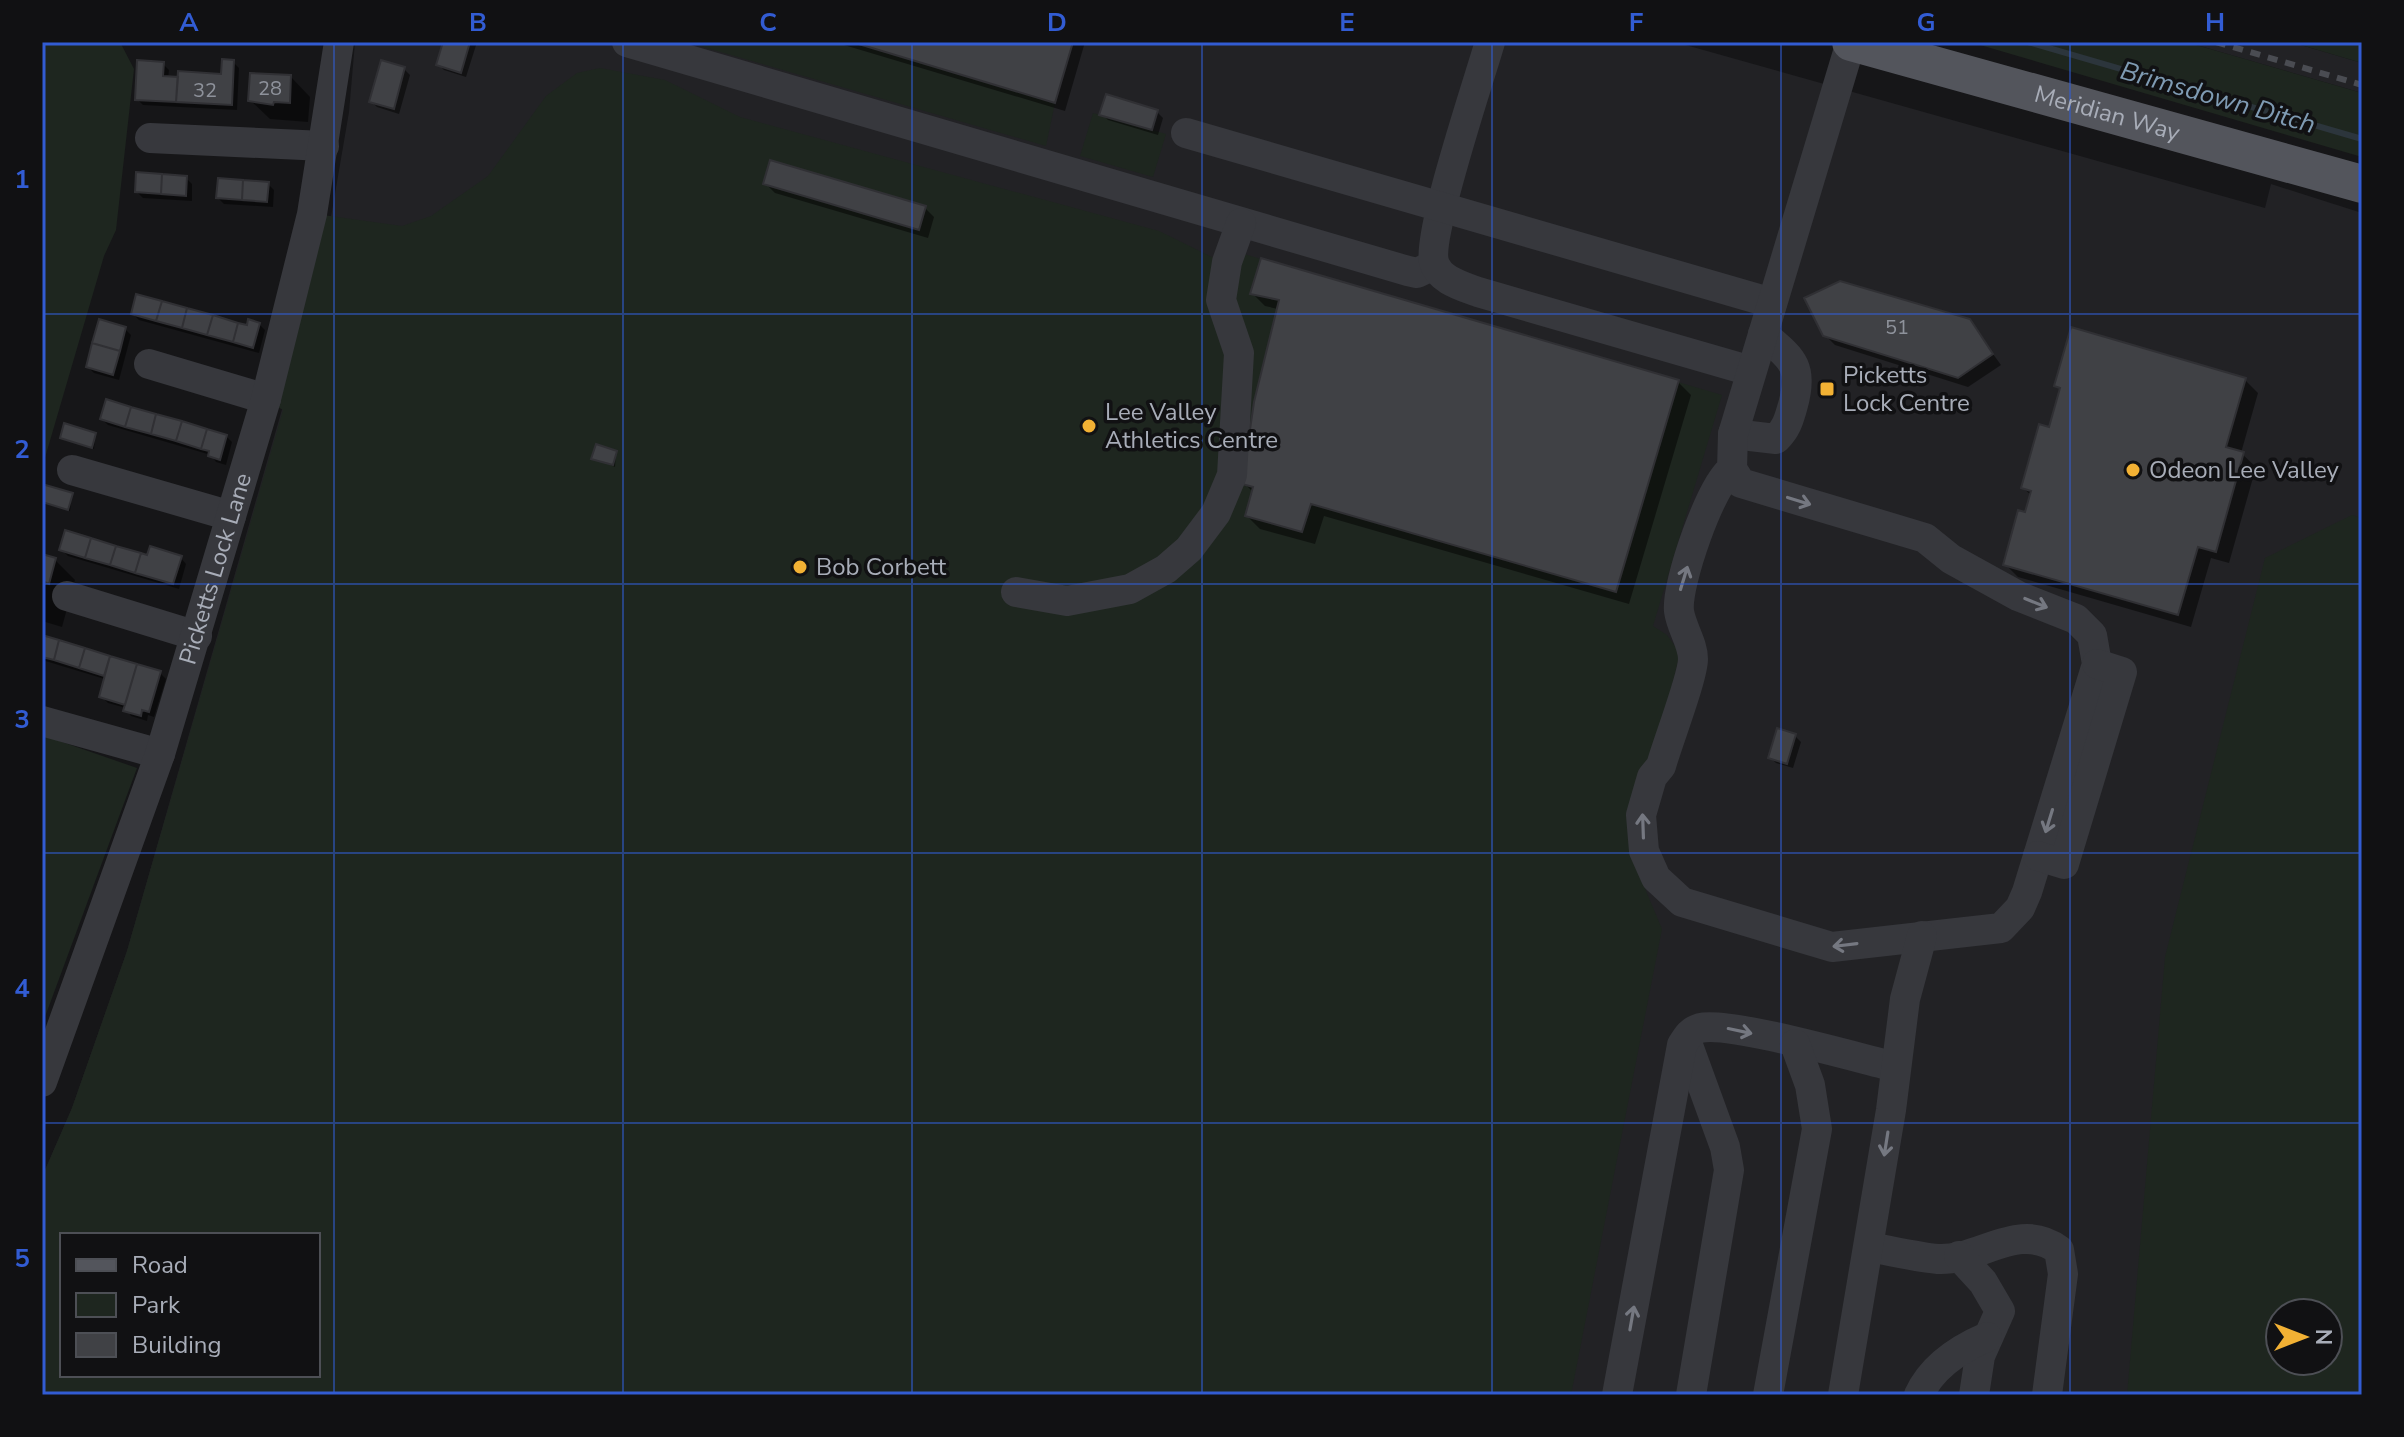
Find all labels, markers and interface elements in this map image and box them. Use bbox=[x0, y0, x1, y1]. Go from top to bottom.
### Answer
text: A bbox=[179, 5, 199, 40]
text: B bbox=[469, 5, 487, 40]
text: C bbox=[759, 5, 777, 40]
text: D bbox=[1047, 5, 1067, 40]
text: E bbox=[1339, 5, 1355, 40]
text: F bbox=[1629, 5, 1643, 40]
text: G bbox=[1916, 5, 1936, 40]
text: H bbox=[2205, 5, 2225, 40]
water label: Brimsdown Ditch bbox=[2116, 53, 2320, 142]
house number: 28 bbox=[258, 75, 282, 102]
house number: 32 bbox=[193, 77, 217, 104]
street label: Meridian Way bbox=[2031, 78, 2184, 149]
text: 1 bbox=[14, 162, 30, 197]
house number: 51 bbox=[1885, 314, 1909, 341]
place label: Picketts Lock Centre bbox=[1843, 359, 1970, 419]
marker: Picketts Lock Centre bbox=[1818, 380, 1836, 398]
place label: Lee Valley Athletics Centre bbox=[1105, 396, 1278, 456]
marker: Lee Valley Athletics Centre bbox=[1080, 417, 1098, 435]
text: 2 bbox=[14, 432, 30, 467]
place label: Odeon Lee Valley bbox=[2149, 454, 2340, 486]
marker: Odeon Lee Valley bbox=[2124, 461, 2142, 479]
street label: Picketts Lock Lane bbox=[172, 469, 259, 668]
one-way arrow bbox=[1786, 495, 1811, 509]
place label: Bob Corbett bbox=[816, 551, 947, 583]
marker: Bob Corbett bbox=[791, 558, 809, 576]
one-way arrow bbox=[1677, 565, 1692, 591]
one-way arrow bbox=[2023, 597, 2048, 611]
text: 3 bbox=[14, 702, 30, 737]
one-way arrow bbox=[2040, 809, 2055, 834]
one-way arrow bbox=[1635, 813, 1650, 840]
one-way arrow bbox=[1833, 938, 1858, 953]
text: 4 bbox=[14, 971, 30, 1006]
one-way arrow bbox=[1727, 1024, 1752, 1039]
one-way arrow bbox=[1878, 1131, 1893, 1156]
legend bbox=[60, 1233, 320, 1377]
text: 5 bbox=[14, 1241, 30, 1276]
text: Road bbox=[132, 1249, 188, 1281]
text: Park bbox=[132, 1289, 181, 1321]
north arrow bbox=[2264, 1297, 2344, 1377]
one-way arrow bbox=[1625, 1306, 1640, 1332]
text: Building bbox=[132, 1329, 222, 1361]
text: N bbox=[2308, 1329, 2338, 1345]

